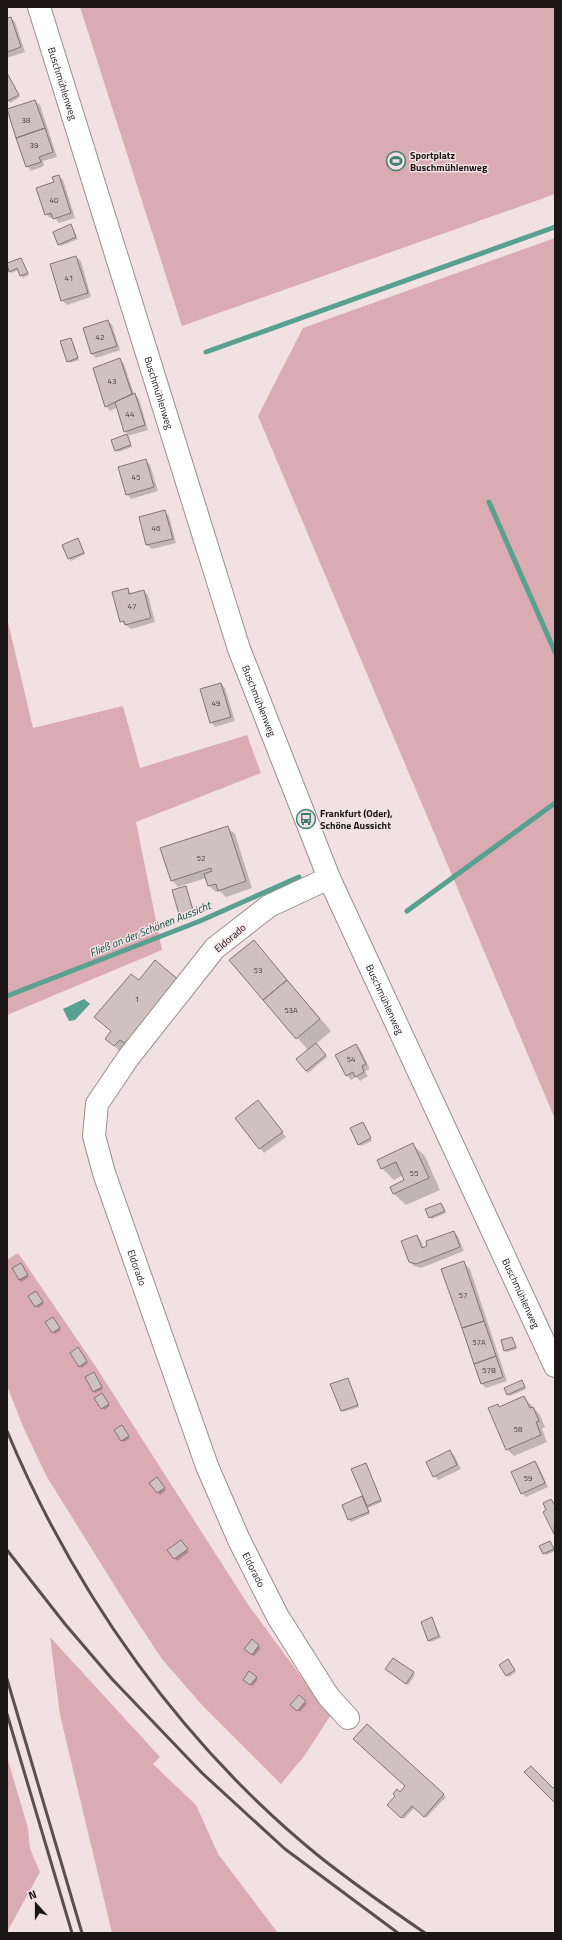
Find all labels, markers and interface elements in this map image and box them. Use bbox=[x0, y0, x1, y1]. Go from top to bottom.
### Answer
street label: Buschmühlenweg bbox=[44, 45, 81, 122]
house number: 38 bbox=[22, 114, 31, 126]
house number: 39 bbox=[30, 139, 39, 151]
place label: Sportplatz Buschmühlenweg bbox=[410, 148, 488, 175]
sports icon: Sportplatz Buschmühlenweg bbox=[385, 150, 407, 172]
house number: 40 bbox=[50, 194, 59, 206]
house number: 41 bbox=[65, 272, 73, 284]
house number: 42 bbox=[96, 331, 104, 343]
street label: Buschmühlenweg bbox=[141, 354, 178, 431]
house number: 43 bbox=[108, 375, 116, 387]
house number: 44 bbox=[126, 408, 135, 420]
house number: 45 bbox=[132, 471, 141, 483]
house number: 46 bbox=[152, 522, 161, 534]
house number: 47 bbox=[128, 600, 136, 612]
street label: Buschmühlenweg bbox=[239, 663, 280, 739]
house number: 49 bbox=[212, 697, 221, 709]
place label: Frankfurt (Oder), Schöne Aussicht bbox=[320, 806, 393, 833]
bus stop icon: Frankfurt (Oder), Schöne Aussicht bbox=[295, 808, 317, 830]
house number: 52 bbox=[197, 852, 205, 864]
water label: Fließ an der Schönen Aussicht bbox=[87, 897, 214, 961]
street label: Eldorado bbox=[211, 920, 249, 956]
street label: Buschmühlenweg bbox=[362, 962, 408, 1037]
house number: 53 bbox=[254, 964, 262, 976]
house number: 1 bbox=[135, 993, 139, 1005]
house number: 53A bbox=[284, 1004, 298, 1016]
house number: 54 bbox=[347, 1053, 356, 1065]
house number: 55 bbox=[410, 1167, 419, 1179]
street label: Eldorado bbox=[124, 1247, 151, 1288]
street label: Buschmühlenweg bbox=[499, 1256, 544, 1331]
house number: 57 bbox=[459, 1289, 467, 1301]
house number: 57A bbox=[472, 1336, 486, 1348]
house number: 57B bbox=[482, 1364, 496, 1376]
house number: 58 bbox=[514, 1423, 523, 1435]
house number: 59 bbox=[524, 1472, 533, 1484]
street label: Eldorado bbox=[239, 1549, 269, 1590]
north arrow bbox=[16, 1884, 56, 1924]
text: N bbox=[26, 1886, 39, 1903]

